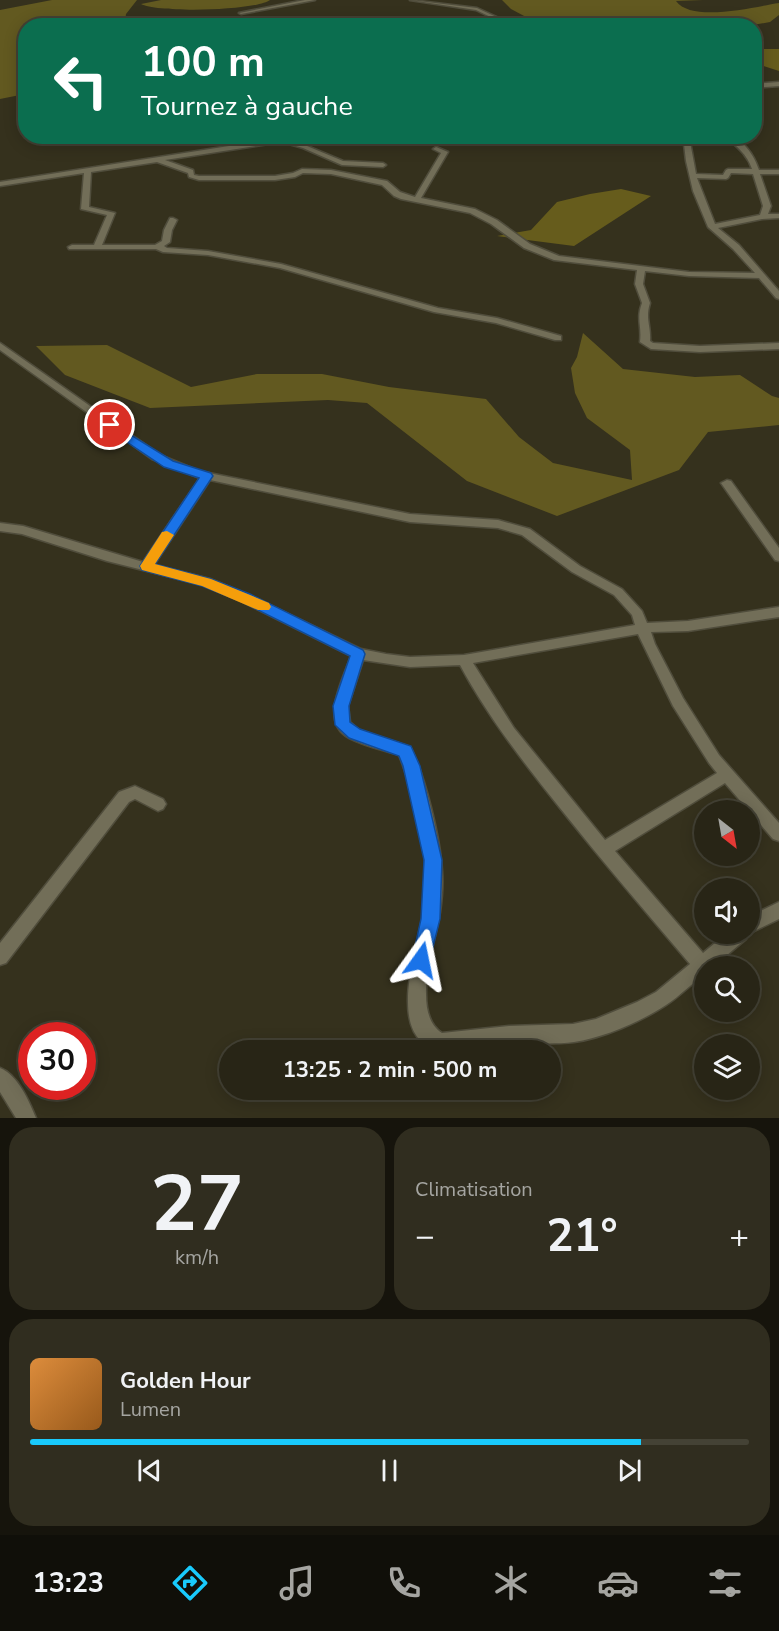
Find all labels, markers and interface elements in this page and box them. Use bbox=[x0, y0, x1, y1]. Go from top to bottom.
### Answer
text: 100 m bbox=[141, 34, 265, 91]
icon: left bbox=[42, 42, 120, 120]
text: Tournez à gauche bbox=[141, 88, 353, 125]
pin bbox=[84, 399, 135, 450]
icon: arrive bbox=[93, 408, 126, 441]
north arrow bbox=[694, 800, 760, 866]
map controls bbox=[694, 800, 760, 1100]
button: sound bbox=[694, 878, 760, 944]
position arrow bbox=[389, 928, 453, 992]
button: search bbox=[694, 956, 760, 1022]
speed limit sign: 30 bbox=[18, 1022, 96, 1100]
button: layers bbox=[694, 1034, 760, 1100]
text: 13:25 · 2 min · 500 m bbox=[283, 1055, 497, 1085]
text: 27 bbox=[150, 1151, 244, 1258]
text: Climatisation bbox=[415, 1176, 533, 1203]
text: 21° bbox=[546, 1206, 618, 1267]
text: − bbox=[415, 1214, 435, 1259]
text: + bbox=[729, 1214, 749, 1259]
text: km/h bbox=[175, 1244, 219, 1271]
text: Golden Hour bbox=[120, 1366, 251, 1396]
text: Lumen bbox=[120, 1396, 181, 1423]
icon: previous bbox=[133, 1454, 166, 1487]
icon: pause bbox=[373, 1454, 406, 1487]
icon: next bbox=[613, 1454, 646, 1487]
icon: directions bbox=[169, 1562, 211, 1604]
icon: music bbox=[276, 1562, 318, 1604]
icon: phone bbox=[383, 1562, 425, 1604]
icon: climate bbox=[490, 1562, 532, 1604]
icon: car bbox=[597, 1562, 639, 1604]
icon: filters bbox=[704, 1562, 746, 1604]
text: 13:23 bbox=[33, 1565, 104, 1602]

